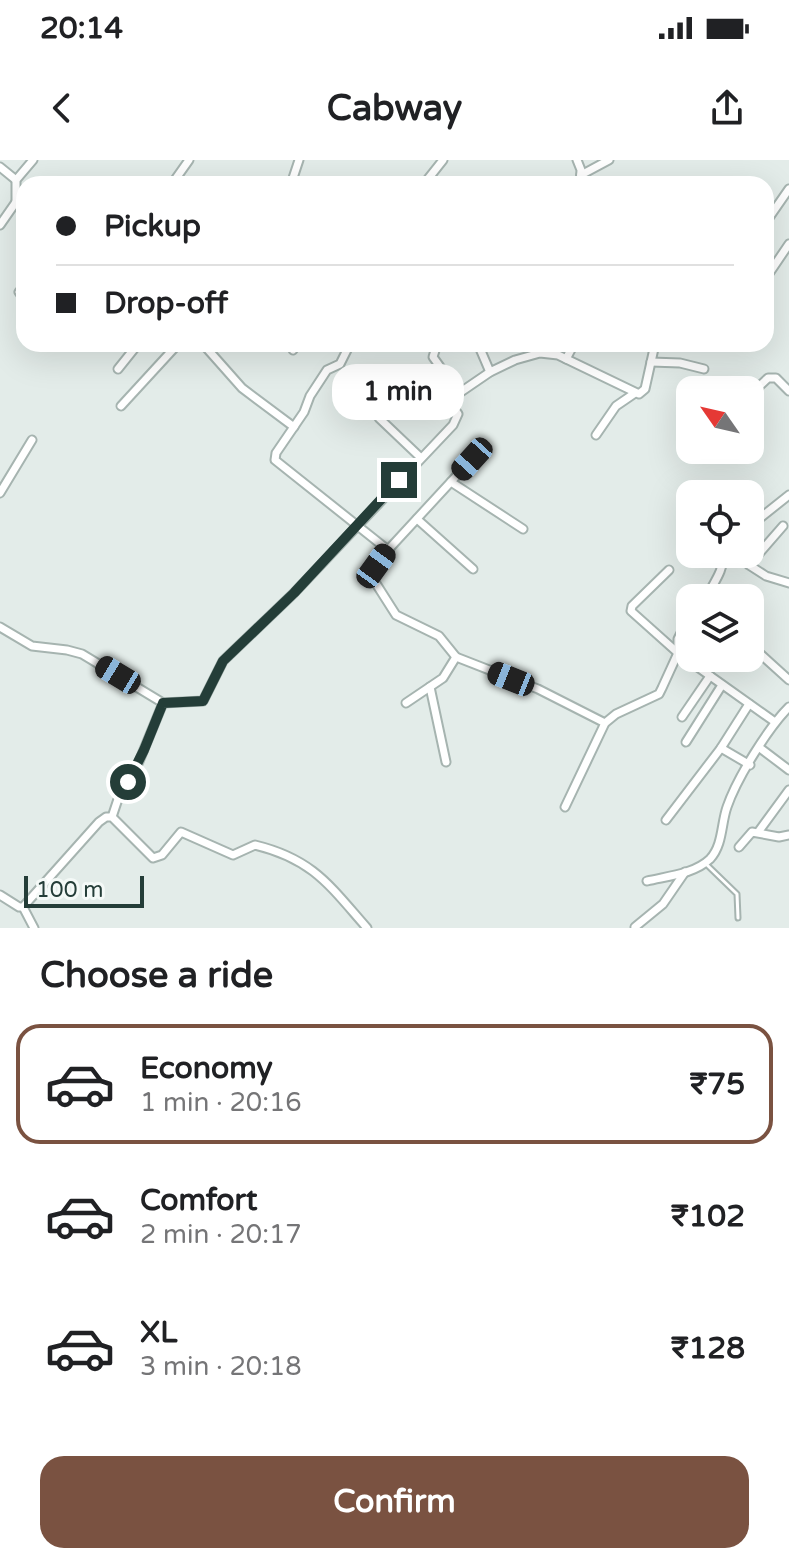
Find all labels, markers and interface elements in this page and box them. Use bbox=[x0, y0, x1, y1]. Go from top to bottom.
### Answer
text: 20:14 bbox=[40, 10, 123, 47]
icon: back bbox=[40, 86, 84, 130]
icon: share bbox=[705, 86, 749, 130]
text: Cabway bbox=[327, 87, 462, 130]
text: Pickup bbox=[104, 208, 201, 245]
text: Drop-off bbox=[104, 285, 228, 322]
callout: 1 min bbox=[333, 364, 465, 420]
text: 1 min bbox=[363, 376, 433, 407]
north arrow bbox=[676, 376, 764, 464]
map controls bbox=[676, 376, 764, 672]
car bbox=[447, 433, 497, 485]
route end bbox=[381, 462, 417, 498]
button: locate bbox=[676, 480, 764, 568]
car bbox=[352, 540, 400, 592]
button: layers bbox=[676, 584, 764, 672]
car bbox=[91, 652, 145, 698]
car bbox=[484, 659, 538, 699]
route start bbox=[110, 764, 146, 800]
scale bar bbox=[24, 872, 144, 908]
text: 100 m bbox=[36, 877, 103, 903]
text: Choose a ride bbox=[40, 954, 273, 997]
icon: car bbox=[44, 1048, 116, 1120]
text: Economy bbox=[140, 1050, 273, 1087]
text: ₹75 bbox=[690, 1066, 745, 1103]
text: 1 min · 20:16 bbox=[140, 1087, 302, 1118]
icon: car bbox=[44, 1180, 116, 1252]
text: Comfort bbox=[140, 1182, 258, 1219]
text: ₹102 bbox=[671, 1198, 745, 1235]
text: 2 min · 20:17 bbox=[140, 1219, 302, 1250]
icon: car bbox=[44, 1312, 116, 1384]
text: XL bbox=[140, 1314, 177, 1351]
text: ₹128 bbox=[671, 1330, 745, 1367]
text: 3 min · 20:18 bbox=[140, 1351, 302, 1382]
button: Confirm bbox=[40, 1456, 749, 1548]

